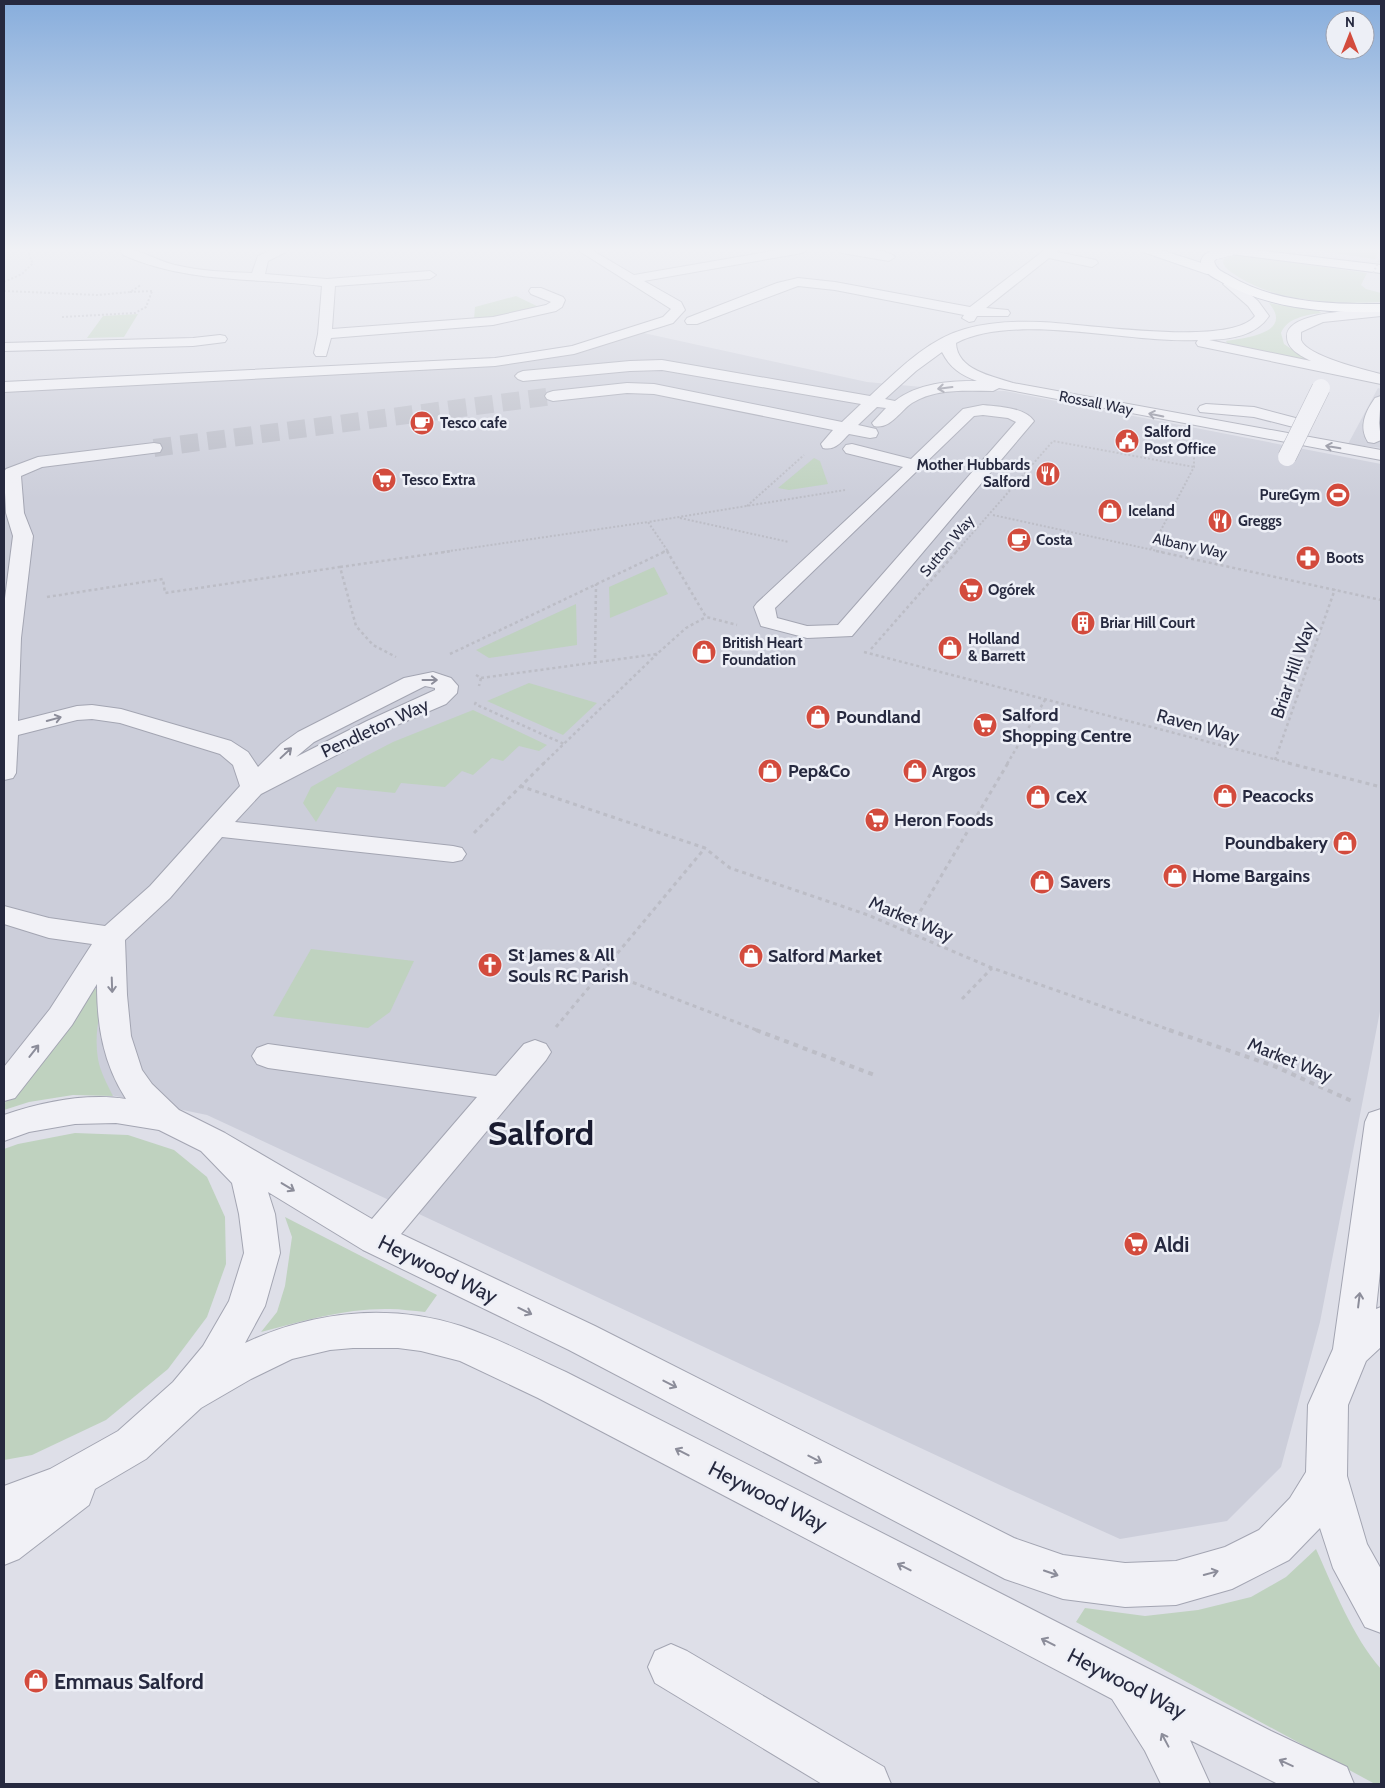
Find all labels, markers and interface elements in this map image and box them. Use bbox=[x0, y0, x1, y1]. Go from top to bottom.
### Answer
north arrow bbox=[1325, 10, 1375, 60]
text: N bbox=[1345, 13, 1355, 31]
one-way arrow bbox=[937, 383, 953, 393]
street label: Rossall Way bbox=[1057, 387, 1135, 419]
one-way arrow bbox=[1149, 409, 1165, 419]
cafe icon: Tesco cafe bbox=[409, 410, 435, 436]
place label: Tesco cafe bbox=[440, 414, 507, 432]
place label: Salford Post Office bbox=[1144, 423, 1216, 458]
public building icon: Salford Post Office bbox=[1114, 428, 1140, 454]
one-way arrow bbox=[1326, 441, 1342, 451]
place label: Mother Hubbards Salford bbox=[916, 456, 1030, 491]
restaurant icon: Mother Hubbards Salford bbox=[1035, 461, 1061, 487]
supermarket icon: Tesco Extra bbox=[371, 467, 397, 493]
place label: Tesco Extra bbox=[402, 471, 476, 489]
sports icon: PureGym bbox=[1325, 482, 1351, 508]
place label: PureGym bbox=[1260, 486, 1320, 504]
shop icon: Iceland bbox=[1097, 498, 1123, 524]
place label: Iceland bbox=[1128, 502, 1175, 520]
restaurant icon: Greggs bbox=[1207, 508, 1233, 534]
street label: Sutton Way bbox=[916, 511, 978, 580]
place label: Greggs bbox=[1238, 512, 1282, 530]
cafe icon: Costa bbox=[1006, 527, 1032, 553]
street label: Albany Way bbox=[1151, 529, 1229, 563]
place label: Costa bbox=[1036, 531, 1073, 549]
pharmacy icon: Boots bbox=[1295, 545, 1321, 571]
place label: Boots bbox=[1326, 549, 1364, 567]
supermarket icon: Ogórek bbox=[958, 577, 984, 603]
place label: Ogórek bbox=[988, 581, 1036, 599]
building icon: Briar Hill Court bbox=[1070, 610, 1096, 636]
place label: Briar Hill Court bbox=[1100, 614, 1195, 632]
street label: Briar Hill Way bbox=[1266, 619, 1320, 721]
place label: Holland & Barrett bbox=[968, 630, 1025, 665]
place label: British Heart Foundation bbox=[722, 634, 803, 669]
shop icon: Holland & Barrett bbox=[937, 635, 963, 661]
shop icon: British Heart Foundation bbox=[691, 639, 717, 665]
one-way arrow bbox=[421, 675, 437, 685]
street label: Pendleton Way bbox=[318, 693, 432, 763]
shop icon: Poundland bbox=[805, 704, 831, 730]
place label: Salford Shopping Centre bbox=[1002, 704, 1132, 747]
street label: Raven Way bbox=[1154, 704, 1242, 748]
place label: Poundland bbox=[836, 706, 921, 728]
supermarket icon: Salford Shopping Centre bbox=[972, 712, 998, 738]
one-way arrow bbox=[45, 714, 61, 723]
one-way arrow bbox=[280, 747, 292, 759]
shop icon: Pep&Co bbox=[757, 758, 783, 784]
shop icon: Argos bbox=[902, 758, 928, 784]
place label: Pep&Co bbox=[788, 760, 850, 782]
place label: Argos bbox=[932, 760, 976, 782]
shop icon: Peacocks bbox=[1212, 783, 1238, 809]
shop icon: CeX bbox=[1025, 784, 1051, 810]
place label: Peacocks bbox=[1242, 785, 1314, 807]
place label: CeX bbox=[1056, 786, 1088, 808]
supermarket icon: Heron Foods bbox=[864, 807, 890, 833]
place label: Heron Foods bbox=[894, 809, 994, 831]
shop icon: Poundbakery bbox=[1332, 830, 1358, 856]
place label: Poundbakery bbox=[1225, 832, 1328, 854]
shop icon: Home Bargains bbox=[1162, 863, 1188, 889]
place label: Home Bargains bbox=[1192, 865, 1310, 887]
shop icon: Savers bbox=[1029, 869, 1055, 895]
place label: Savers bbox=[1060, 871, 1111, 893]
street label: Market Way bbox=[866, 891, 956, 947]
shop icon: Salford Market bbox=[738, 943, 764, 969]
place label: St James & All Souls RC Parish bbox=[508, 944, 629, 987]
place label: Salford Market bbox=[768, 945, 882, 967]
church icon: St James & All Souls RC Parish bbox=[477, 952, 503, 978]
one-way arrow bbox=[108, 977, 117, 993]
street label: Market Way bbox=[1244, 1033, 1336, 1087]
one-way arrow bbox=[29, 1045, 40, 1058]
district label: Salford bbox=[488, 1112, 594, 1154]
one-way arrow bbox=[281, 1182, 296, 1192]
street label: Heywood Way bbox=[374, 1229, 502, 1309]
supermarket icon: Aldi bbox=[1123, 1231, 1149, 1257]
place label: Aldi bbox=[1154, 1232, 1189, 1257]
one-way arrow bbox=[1354, 1293, 1364, 1309]
one-way arrow bbox=[517, 1307, 532, 1316]
one-way arrow bbox=[663, 1379, 678, 1389]
one-way arrow bbox=[675, 1447, 690, 1456]
one-way arrow bbox=[807, 1454, 822, 1464]
street label: Heywood Way bbox=[705, 1455, 832, 1537]
one-way arrow bbox=[897, 1562, 912, 1571]
one-way arrow bbox=[1203, 1567, 1219, 1577]
one-way arrow bbox=[1043, 1569, 1059, 1578]
one-way arrow bbox=[1041, 1637, 1056, 1646]
street label: Heywood Way bbox=[1064, 1642, 1191, 1724]
shop icon: Emmaus Salford bbox=[23, 1668, 49, 1694]
place label: Emmaus Salford bbox=[54, 1669, 204, 1694]
one-way arrow bbox=[1160, 1733, 1170, 1748]
one-way arrow bbox=[1279, 1758, 1294, 1768]

